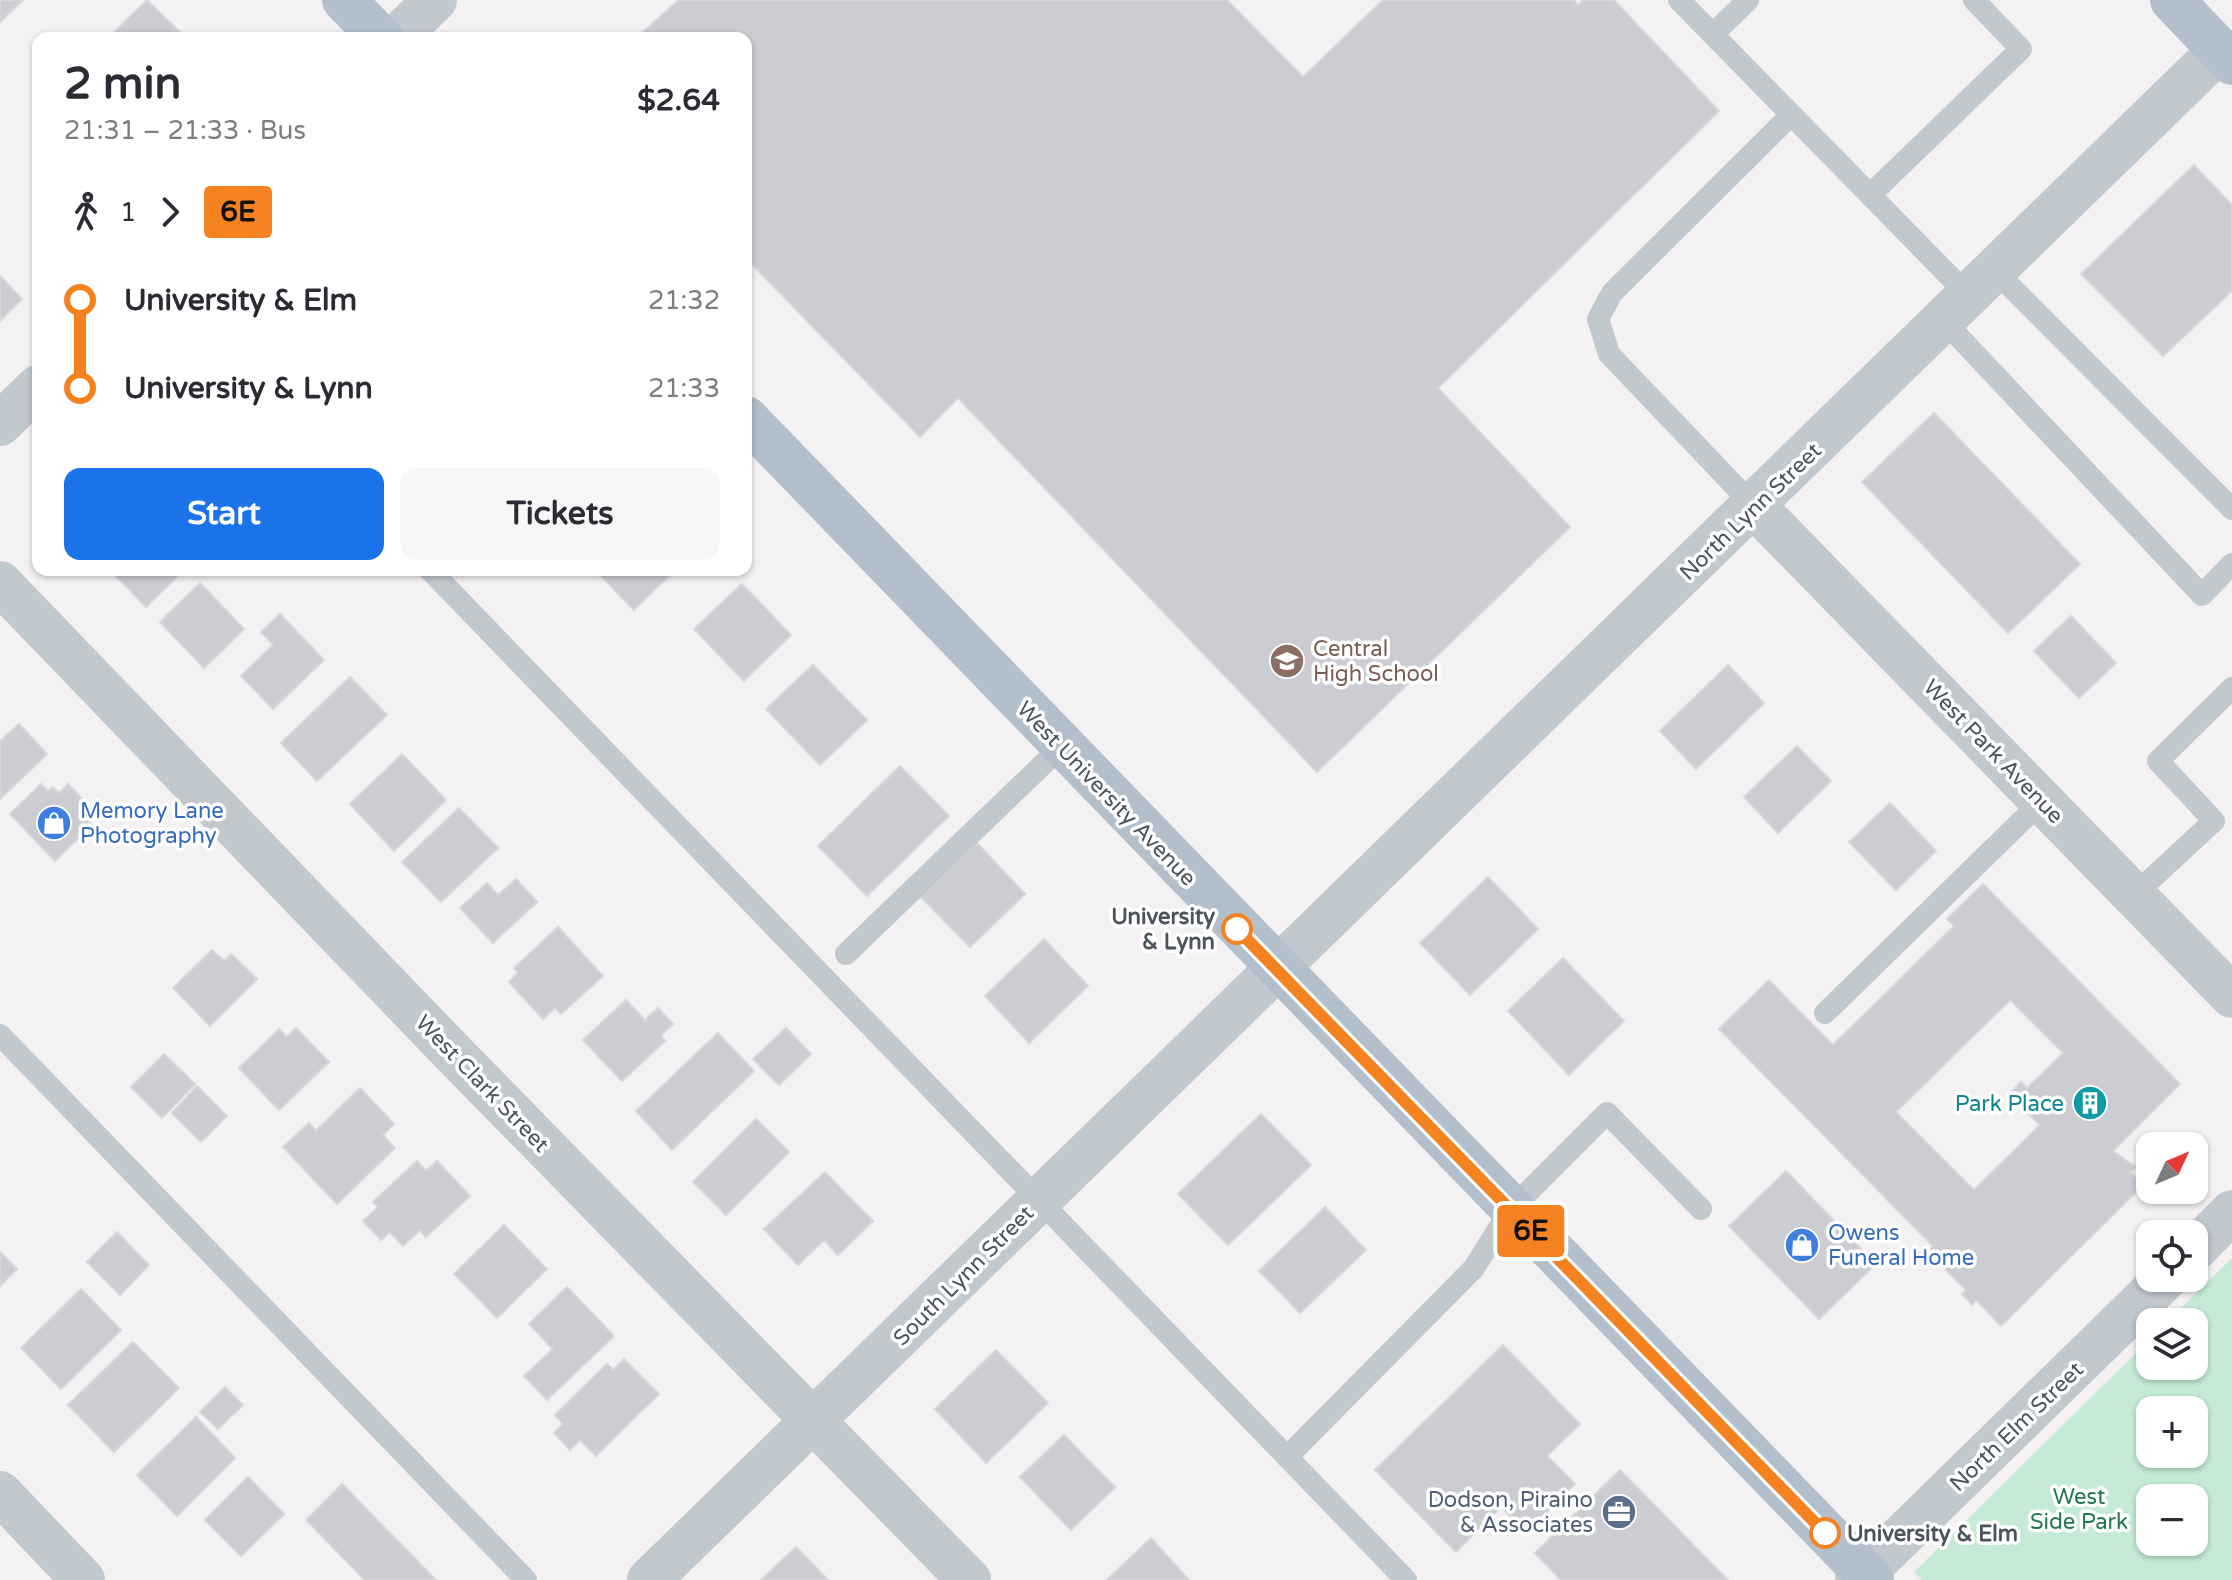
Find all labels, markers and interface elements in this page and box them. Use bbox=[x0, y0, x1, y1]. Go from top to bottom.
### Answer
text: 2 min bbox=[64, 58, 181, 111]
text: $2.64 bbox=[637, 82, 720, 119]
text: 21:31 – 21:33 · Bus bbox=[64, 115, 306, 146]
icon: walk bbox=[64, 190, 108, 234]
icon: forward bbox=[148, 190, 192, 234]
text: 6E bbox=[220, 195, 256, 229]
text: 1 bbox=[120, 197, 136, 228]
text: University & Elm bbox=[124, 282, 357, 319]
text: 21:32 bbox=[648, 285, 720, 316]
text: University & Lynn bbox=[124, 370, 373, 407]
text: 21:33 bbox=[648, 373, 720, 404]
street label: North Lynn Street bbox=[1675, 438, 1827, 586]
button: Start bbox=[64, 468, 384, 560]
button: Tickets bbox=[400, 468, 720, 560]
place label: Central High School bbox=[1313, 636, 1439, 687]
school or university icon: Central High School bbox=[1268, 642, 1306, 680]
street label: West Park Avenue bbox=[1918, 674, 2069, 829]
street label: West University Avenue bbox=[1011, 696, 1201, 891]
place label: Memory Lane Photography bbox=[80, 798, 224, 849]
shop icon: Memory Lane Photography bbox=[35, 804, 73, 842]
place label: University & Lynn bbox=[1111, 904, 1215, 955]
marker: University & Lynn bbox=[1222, 914, 1252, 944]
street label: West Clark Street bbox=[410, 1010, 554, 1158]
building icon: Park Place bbox=[2071, 1084, 2109, 1122]
place label: Park Place bbox=[1955, 1091, 2064, 1117]
north arrow bbox=[2136, 1132, 2208, 1204]
map controls bbox=[2136, 1132, 2208, 1556]
street label: South Lynn Street bbox=[888, 1200, 1039, 1351]
line badge: 6E bbox=[1495, 1205, 1567, 1257]
text: 6E bbox=[1513, 1214, 1549, 1248]
place label: Owens Funeral Home bbox=[1828, 1220, 1974, 1271]
button: locate bbox=[2136, 1220, 2208, 1292]
shop icon: Owens Funeral Home bbox=[1783, 1226, 1821, 1264]
button: layers bbox=[2136, 1308, 2208, 1380]
street label: North Elm Street bbox=[1945, 1357, 2089, 1497]
button: + bbox=[2136, 1396, 2208, 1468]
park label: West Side Park bbox=[2030, 1484, 2128, 1535]
button: − bbox=[2136, 1484, 2208, 1556]
place label: Dodson, Piraino & Associates bbox=[1428, 1487, 1593, 1538]
office icon: Dodson, Piraino & Associates bbox=[1600, 1493, 1638, 1531]
marker: University & Elm bbox=[1810, 1518, 1840, 1548]
place label: University & Elm bbox=[1847, 1521, 2018, 1547]

